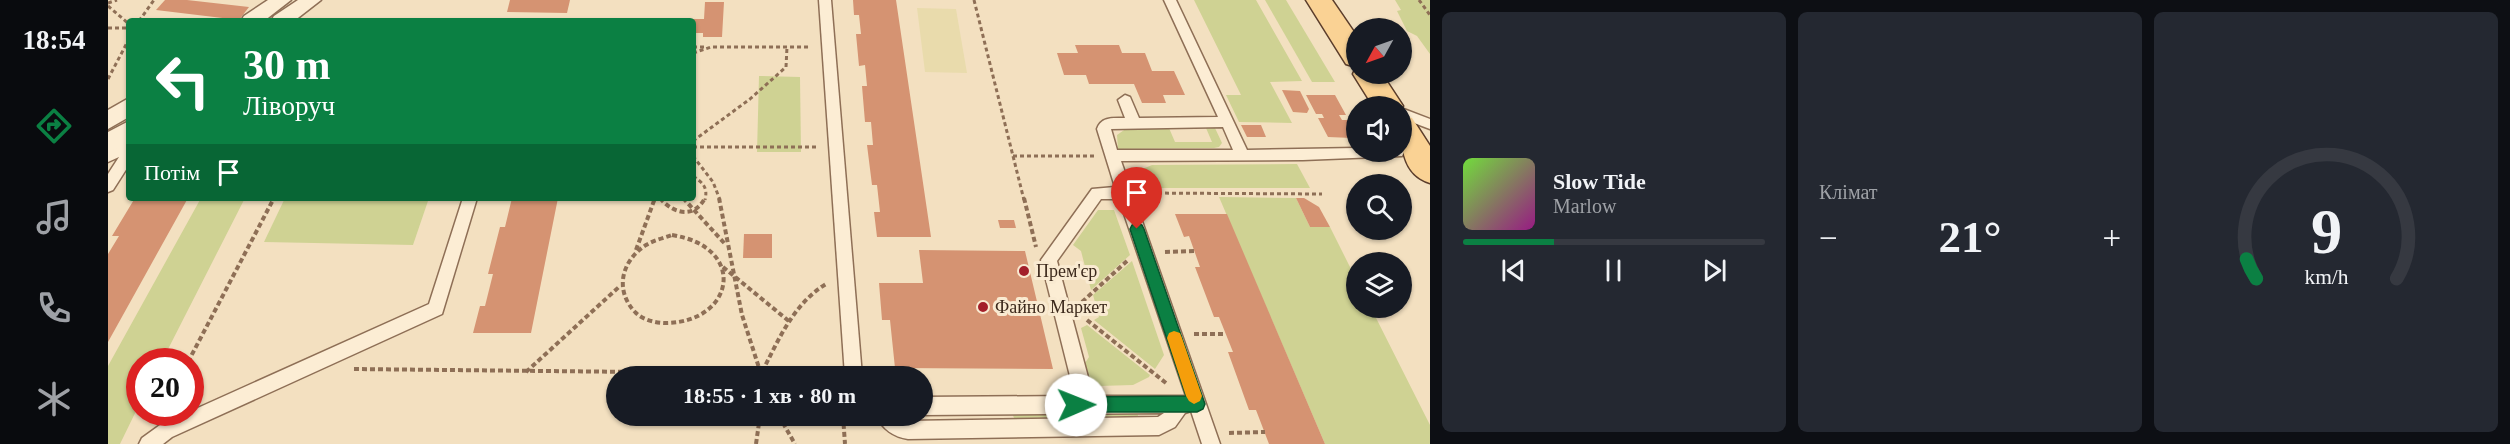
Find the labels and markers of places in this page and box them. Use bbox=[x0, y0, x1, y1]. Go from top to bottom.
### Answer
pin bbox=[1111, 167, 1162, 229]
place label: Прем'єр bbox=[1036, 261, 1097, 281]
marker: Прем'єр bbox=[1017, 264, 1031, 278]
place label: Файно Маркет bbox=[995, 297, 1107, 317]
marker: Файно Маркет bbox=[976, 300, 990, 314]

